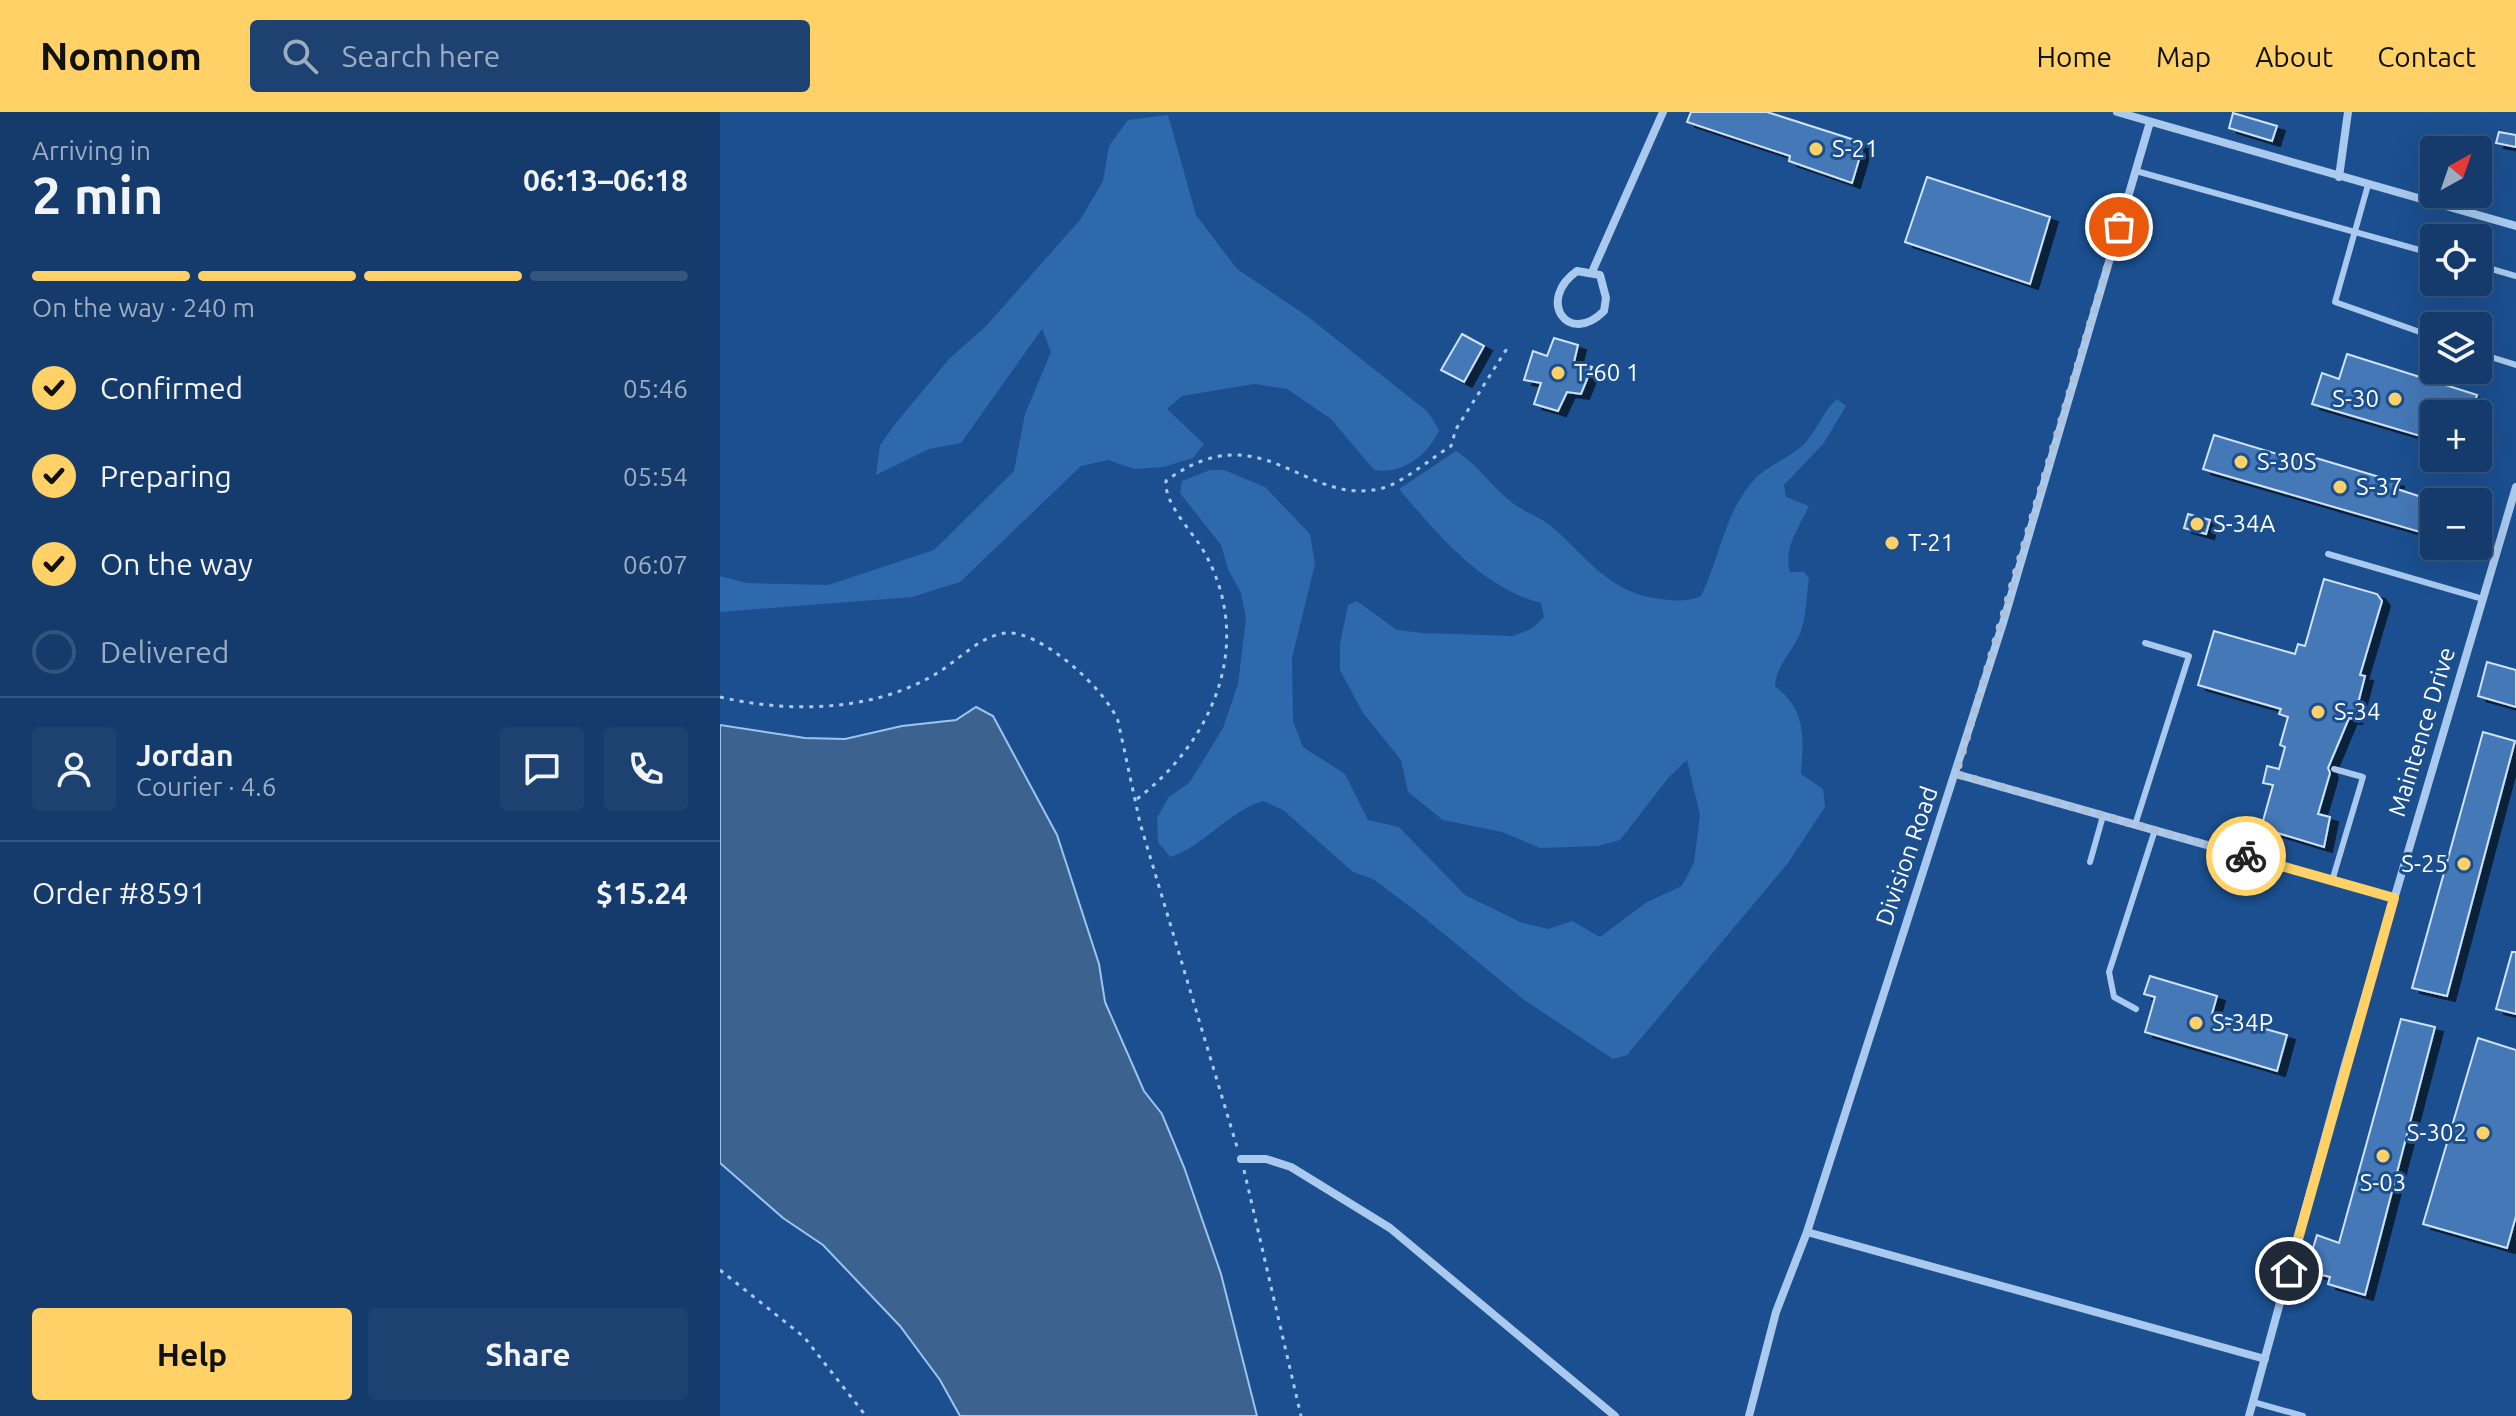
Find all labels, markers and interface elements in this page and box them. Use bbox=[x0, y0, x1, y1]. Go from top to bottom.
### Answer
search box bbox=[250, 20, 810, 92]
icon: search bbox=[278, 34, 322, 78]
text: Nomnom bbox=[40, 35, 202, 77]
text: Search here bbox=[342, 39, 500, 73]
text: Home bbox=[2037, 41, 2112, 72]
text: Map bbox=[2156, 41, 2211, 72]
text: About bbox=[2255, 41, 2333, 72]
text: Contact bbox=[2377, 41, 2476, 72]
place label: S-21 bbox=[1832, 135, 1879, 162]
text: Arriving in bbox=[32, 136, 151, 165]
north arrow bbox=[2420, 136, 2492, 208]
map controls bbox=[2420, 136, 2492, 560]
marker: S-21 bbox=[1807, 140, 1825, 158]
text: 06:13–06:18 bbox=[523, 163, 688, 197]
text: 2 min bbox=[32, 166, 163, 224]
pin bbox=[2085, 193, 2153, 261]
icon: bag bbox=[2097, 205, 2141, 249]
button: locate bbox=[2420, 224, 2492, 296]
text: On the way · 240 m bbox=[32, 293, 255, 322]
button: layers bbox=[2420, 312, 2492, 384]
place label: T-60 1 bbox=[1574, 359, 1639, 386]
marker: T-60 1 bbox=[1549, 364, 1567, 382]
icon: check bbox=[32, 366, 76, 410]
text: Confirmed bbox=[100, 371, 243, 405]
text: 05:46 bbox=[623, 374, 688, 403]
place label: S-30 bbox=[2332, 385, 2379, 412]
marker: S-30 bbox=[2386, 390, 2404, 408]
button: + bbox=[2420, 400, 2492, 472]
place label: S-30S bbox=[2257, 448, 2316, 475]
marker: S-30S bbox=[2232, 453, 2250, 471]
icon: check bbox=[32, 454, 76, 498]
text: Preparing bbox=[100, 459, 232, 493]
text: 05:54 bbox=[623, 462, 688, 491]
place label: S-37 bbox=[2356, 473, 2403, 500]
marker: S-37 bbox=[2331, 478, 2349, 496]
button: − bbox=[2420, 488, 2492, 560]
place label: S-34A bbox=[2213, 510, 2276, 537]
marker: S-34A bbox=[2188, 515, 2206, 533]
place label: T-21 bbox=[1908, 529, 1954, 556]
marker: T-21 bbox=[1883, 534, 1901, 552]
icon: check bbox=[32, 542, 76, 586]
text: On the way bbox=[100, 547, 253, 581]
text: 06:07 bbox=[623, 550, 688, 579]
text: Delivered bbox=[100, 635, 229, 669]
street label: Maintence Drive bbox=[2383, 644, 2460, 820]
place label: S-34 bbox=[2334, 698, 2381, 725]
marker: S-34 bbox=[2309, 703, 2327, 721]
button: person bbox=[32, 727, 116, 811]
button: chat bbox=[500, 727, 584, 811]
button: phone bbox=[604, 727, 688, 811]
text: Jordan bbox=[136, 738, 234, 772]
text: Courier · 4.6 bbox=[136, 772, 276, 801]
street label: Division Road bbox=[1870, 783, 1943, 929]
courier bbox=[2206, 816, 2286, 896]
icon: bike bbox=[2224, 834, 2268, 878]
place label: S-25 bbox=[2401, 850, 2448, 877]
marker: S-25 bbox=[2455, 855, 2473, 873]
text: Order #8591 bbox=[32, 876, 206, 910]
text: $15.24 bbox=[596, 876, 688, 910]
place label: S-34P bbox=[2212, 1009, 2273, 1036]
marker: S-34P bbox=[2187, 1014, 2205, 1032]
place label: S-302 bbox=[2407, 1119, 2467, 1146]
marker: S-302 bbox=[2474, 1124, 2492, 1142]
marker: S-03 bbox=[2374, 1147, 2392, 1165]
place label: S-03 bbox=[2360, 1169, 2406, 1196]
pin bbox=[2255, 1237, 2323, 1305]
icon: home bbox=[2267, 1249, 2311, 1293]
button: Help bbox=[32, 1308, 352, 1400]
button: Share bbox=[368, 1308, 688, 1400]

